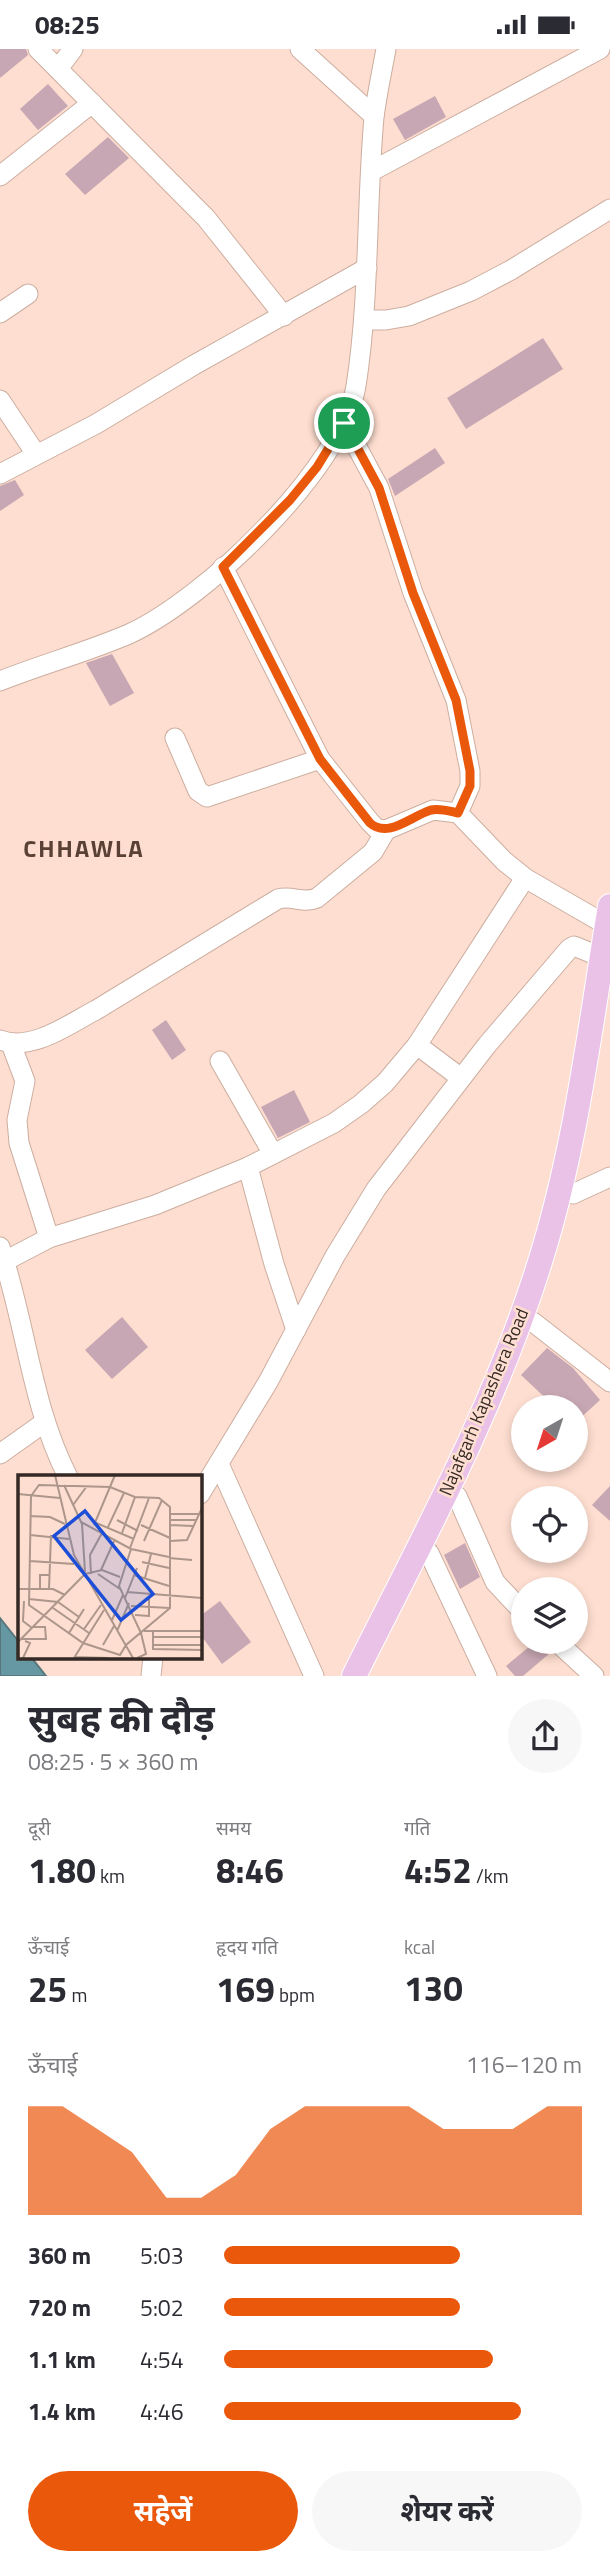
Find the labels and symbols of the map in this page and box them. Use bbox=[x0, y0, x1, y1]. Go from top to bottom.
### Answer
pin bbox=[314, 393, 374, 453]
district label: CHHAWLA bbox=[23, 830, 145, 866]
street label: Najafgarh Kapashera Road bbox=[432, 1304, 535, 1500]
north arrow bbox=[511, 1395, 588, 1472]
inset map bbox=[18, 1475, 201, 1659]

